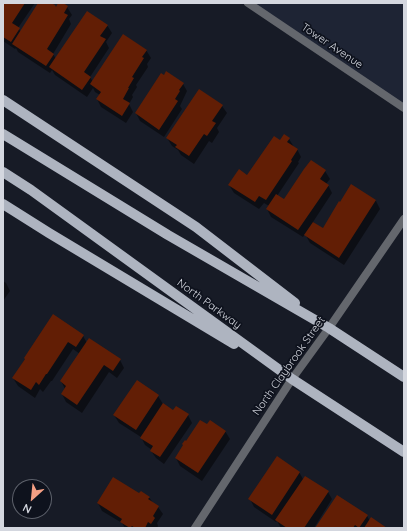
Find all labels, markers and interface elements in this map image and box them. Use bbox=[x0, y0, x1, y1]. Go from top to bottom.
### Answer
street label: Tower Avenue bbox=[299, 21, 365, 71]
street label: North Parkway bbox=[174, 276, 244, 332]
street label: North Claybrook Street bbox=[250, 314, 328, 418]
north arrow bbox=[12, 479, 52, 519]
text: N bbox=[20, 501, 34, 517]

